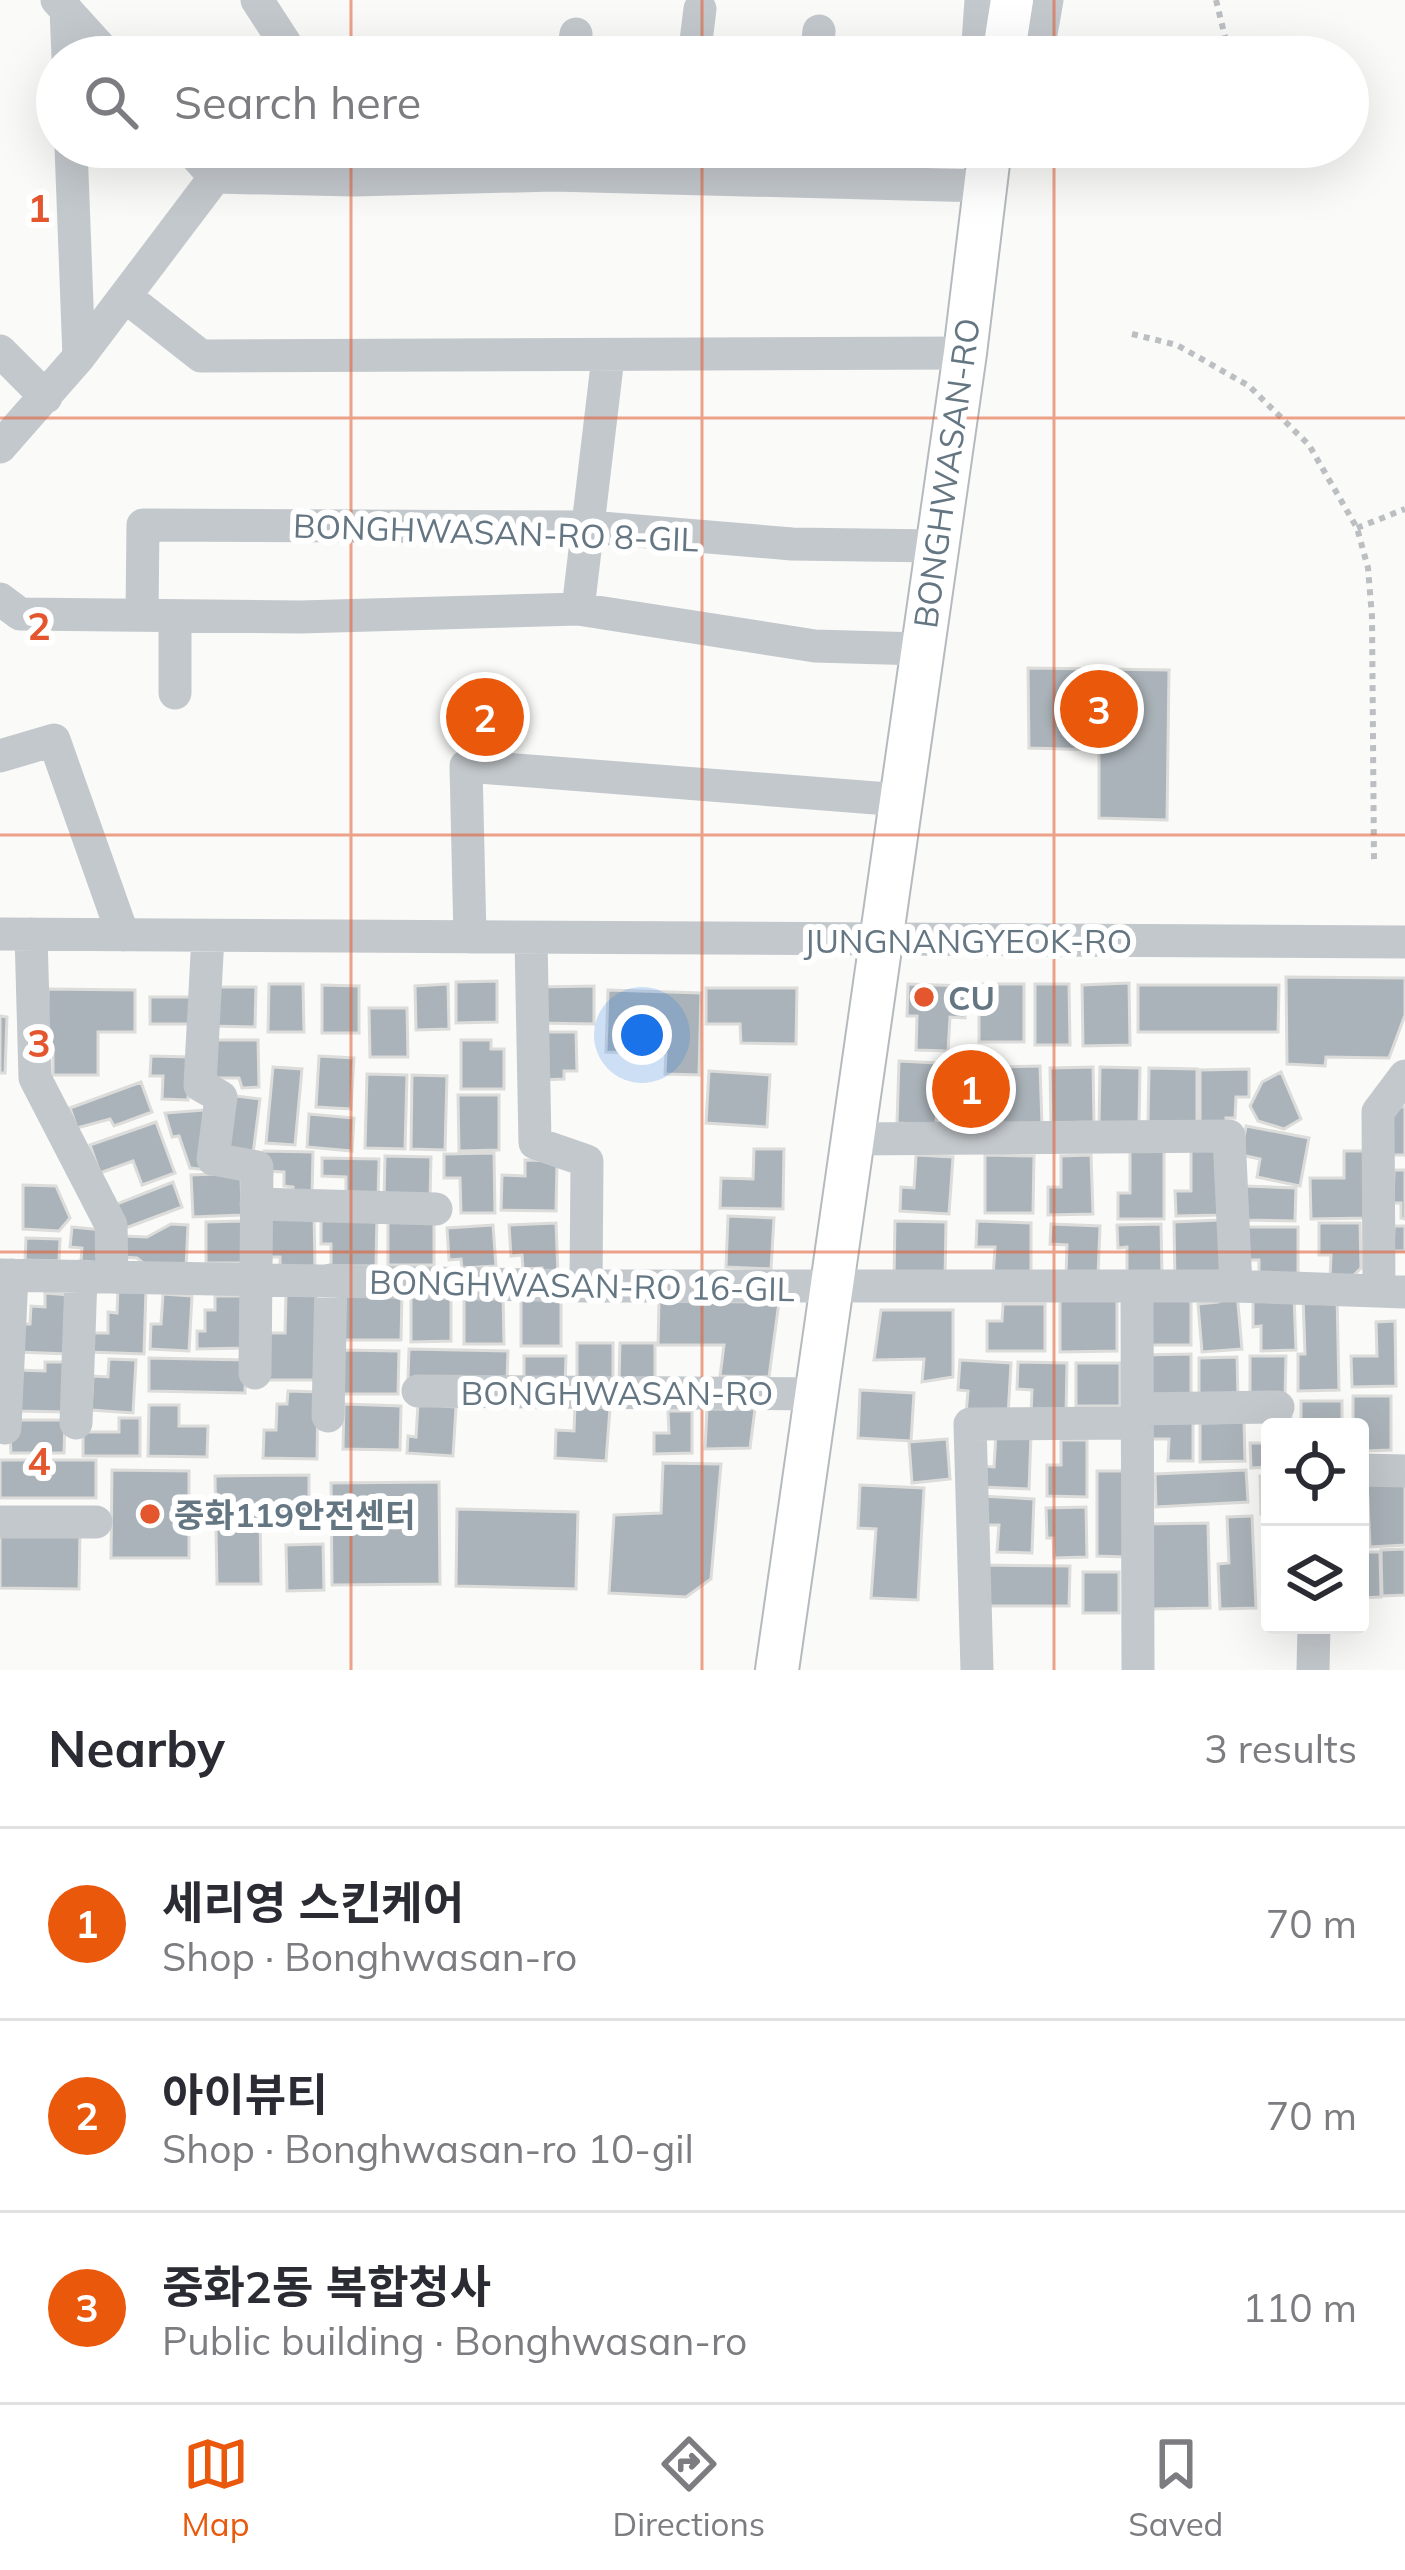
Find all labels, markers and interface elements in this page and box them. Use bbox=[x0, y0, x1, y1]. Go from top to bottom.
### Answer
search box bbox=[36, 36, 1369, 168]
icon: search bbox=[78, 69, 144, 135]
text: Search here bbox=[174, 74, 421, 130]
text: 1 bbox=[27, 183, 51, 232]
street label: BONGHWASAN-RO bbox=[904, 315, 988, 631]
street label: BONGHWASAN-RO 8-GIL bbox=[293, 504, 699, 560]
text: 2 bbox=[27, 601, 51, 650]
pin: 3 bbox=[1060, 664, 1138, 754]
pin: 2 bbox=[446, 672, 524, 762]
street label: JUNGNANGYEOK-RO bbox=[804, 920, 1132, 961]
place label: CU bbox=[948, 977, 995, 1018]
marker: CU bbox=[911, 984, 937, 1010]
your location bbox=[612, 1005, 672, 1065]
text: 3 bbox=[27, 1018, 51, 1067]
pin: 1 bbox=[932, 1044, 1010, 1134]
street label: BONGHWASAN-RO 16-GIL bbox=[369, 1261, 795, 1309]
street label: BONGHWASAN-RO bbox=[461, 1372, 773, 1413]
map controls bbox=[1261, 1418, 1369, 1634]
button: locate bbox=[1261, 1418, 1369, 1526]
text: 4 bbox=[27, 1436, 51, 1485]
place label: 중화119안전센터 bbox=[174, 1494, 416, 1535]
marker: 중화119안전센터 bbox=[137, 1501, 163, 1527]
button: layers bbox=[1261, 1526, 1369, 1634]
text: Nearby bbox=[48, 1716, 225, 1780]
text: 3 results bbox=[1204, 1724, 1357, 1773]
text: 세리영 스킨케어 bbox=[162, 1874, 464, 1930]
text: 1 bbox=[75, 1899, 99, 1948]
text: 70 m bbox=[1266, 1899, 1357, 1948]
text: Shop · Bonghwasan-ro bbox=[162, 1932, 577, 1981]
text: 아이뷰티 bbox=[162, 2066, 328, 2122]
text: 2 bbox=[75, 2091, 99, 2140]
text: 70 m bbox=[1266, 2091, 1357, 2140]
text: Shop · Bonghwasan-ro 10-gil bbox=[162, 2124, 694, 2173]
text: 중화2동 복합청사 bbox=[162, 2258, 491, 2314]
text: 3 bbox=[75, 2283, 99, 2332]
text: 110 m bbox=[1242, 2283, 1357, 2332]
text: Public building · Bonghwasan-ro bbox=[162, 2316, 747, 2365]
tab: Map bbox=[182, 2431, 249, 2544]
tab: Directions bbox=[613, 2431, 765, 2544]
tab: Saved bbox=[1128, 2431, 1223, 2544]

